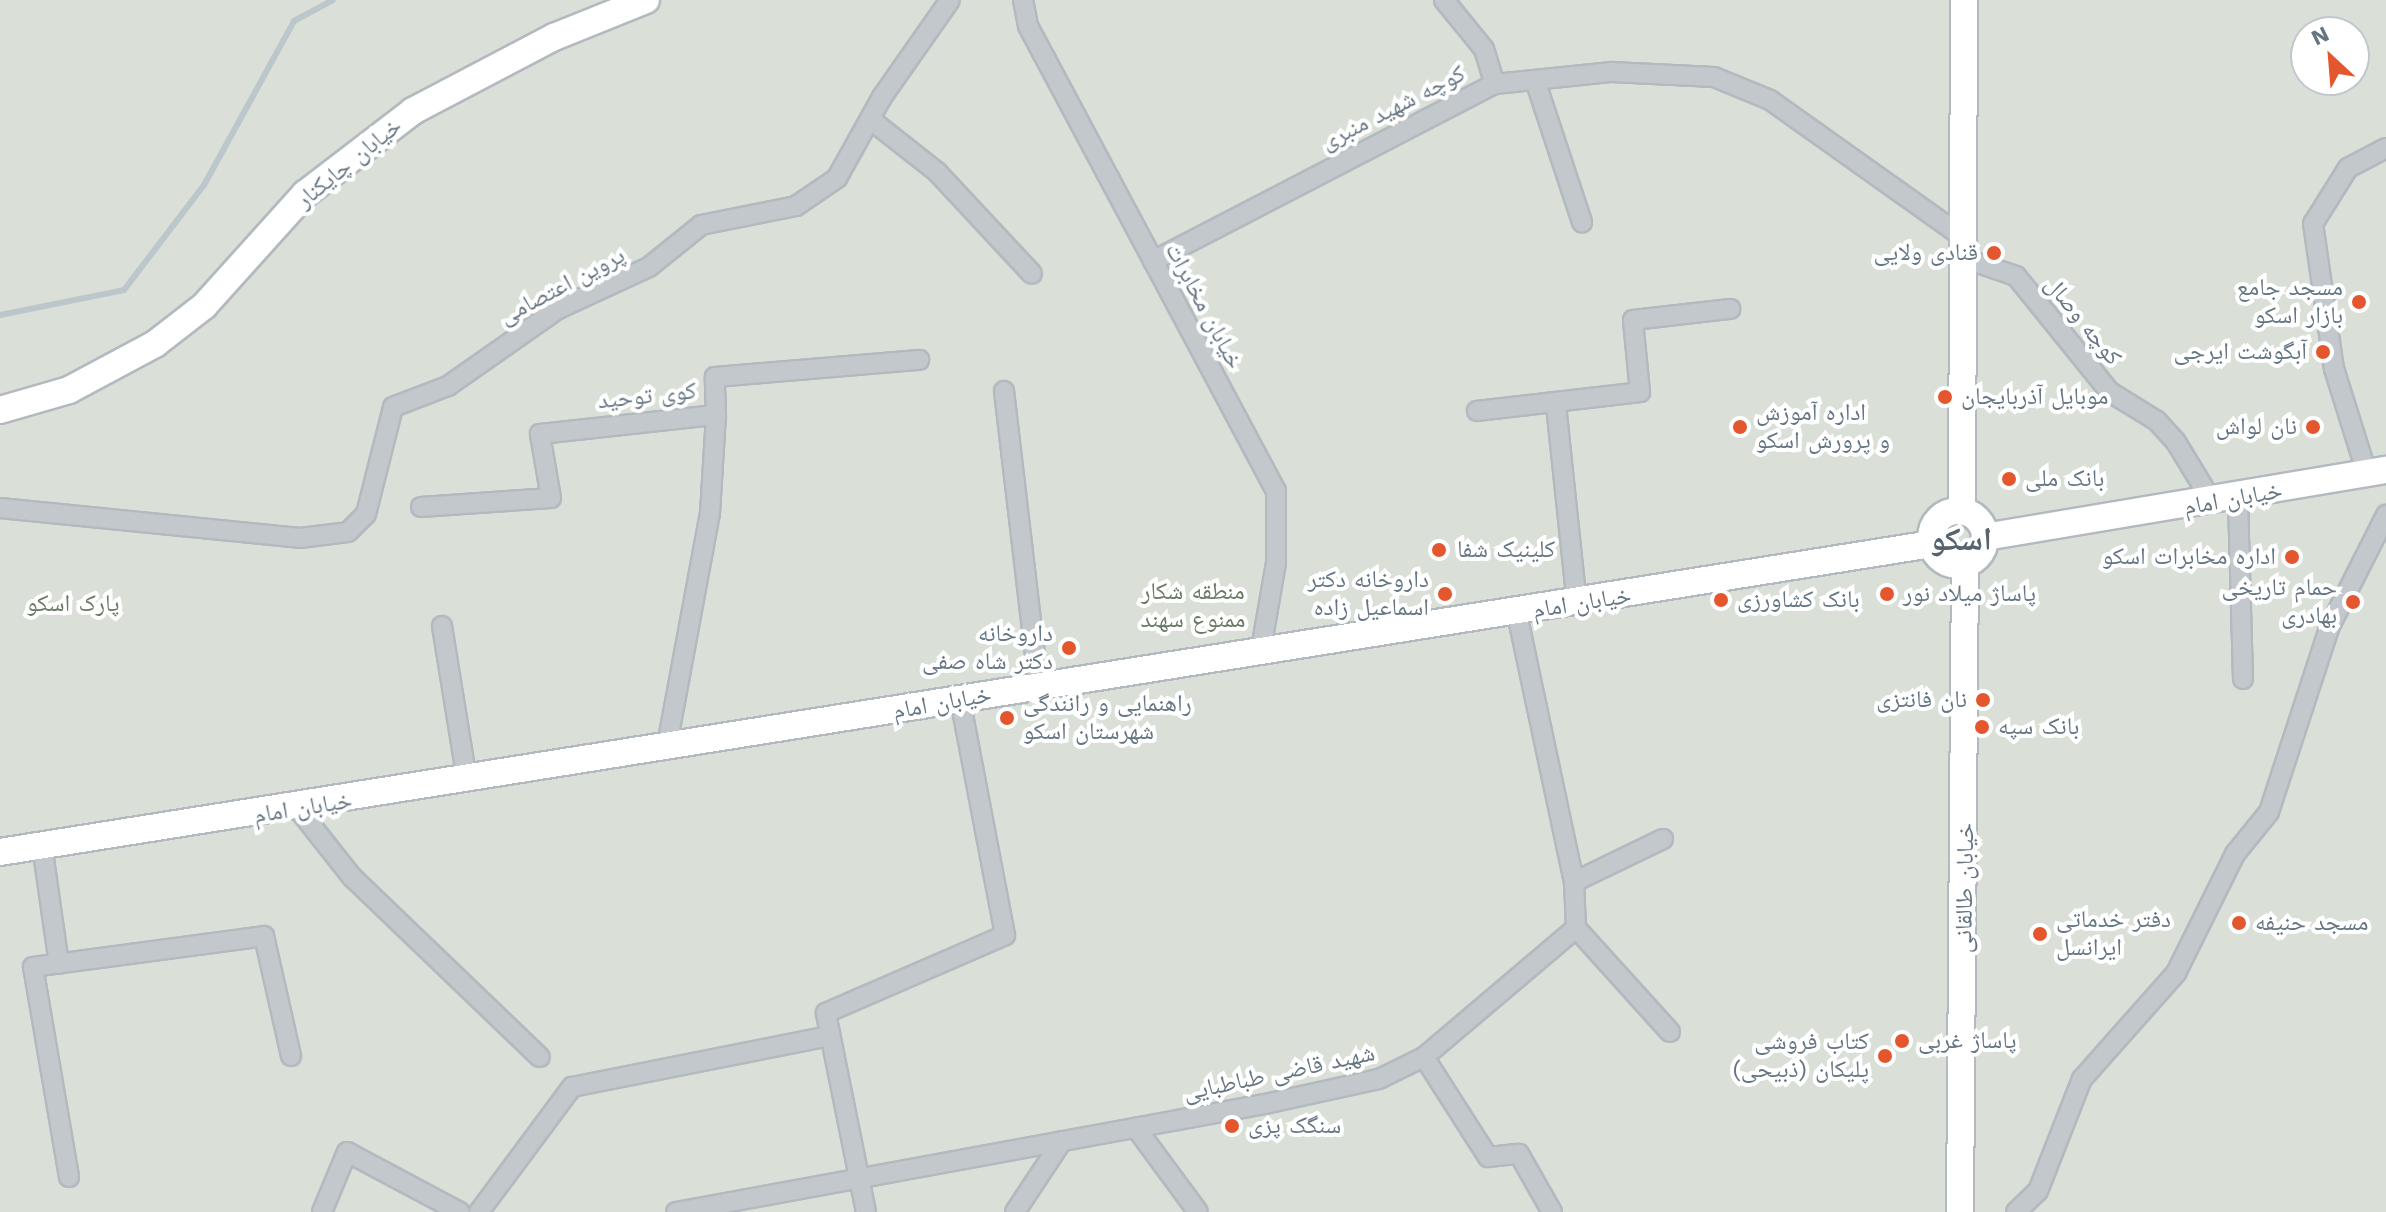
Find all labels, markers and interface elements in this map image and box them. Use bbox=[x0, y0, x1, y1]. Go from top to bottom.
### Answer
north arrow bbox=[2290, 16, 2370, 96]
text: N bbox=[2307, 21, 2333, 51]
street label: کوچه شهید منبری bbox=[1316, 59, 1470, 157]
street label: خیابان چایکنار bbox=[290, 112, 408, 214]
street label: خیابان مخابرات bbox=[1159, 238, 1249, 374]
place label: قنادی ولایی bbox=[1874, 239, 1978, 267]
street label: پروین اعتصامی bbox=[494, 241, 630, 331]
marker: قنادی ولایی bbox=[1985, 244, 2003, 262]
street label: کوچه وصال bbox=[2038, 271, 2128, 371]
place label: مسجد جامع بازار اسکو bbox=[2237, 274, 2343, 330]
marker: مسجد جامع بازار اسکو bbox=[2350, 293, 2368, 311]
place label: آبگوشت ایرجی bbox=[2173, 338, 2307, 366]
marker: آبگوشت ایرجی bbox=[2314, 343, 2332, 361]
street label: کوی توحید bbox=[596, 377, 698, 415]
place label: موبایل آذربایجان bbox=[1961, 383, 2108, 411]
marker: موبایل آذربایجان bbox=[1936, 388, 1954, 406]
place label: اداره آموزش و پرورش اسکو bbox=[1756, 399, 1890, 455]
place label: نان لواش bbox=[2216, 413, 2297, 441]
marker: اداره آموزش و پرورش اسکو bbox=[1731, 418, 1749, 436]
marker: نان لواش bbox=[2304, 418, 2322, 436]
place label: بانک ملی bbox=[2025, 465, 2104, 493]
marker: بانک ملی bbox=[2000, 470, 2018, 488]
street label: خیابان امام bbox=[2182, 476, 2284, 522]
district label: اسکو bbox=[1930, 520, 1992, 558]
place label: کلینیک شفا bbox=[1457, 536, 1555, 564]
marker: کلینیک شفا bbox=[1428, 539, 1450, 561]
place label: اداره مخابرات اسکو bbox=[2102, 543, 2276, 571]
marker: اداره مخابرات اسکو bbox=[2283, 548, 2301, 566]
place label: داروخانه دکتر اسماعیل زاده bbox=[1308, 566, 1429, 622]
place label: حمام تاریخی بهادری bbox=[2222, 574, 2337, 630]
park label: منطقه شکار ممنوع سهند bbox=[1140, 578, 1246, 634]
place label: پاساژ میلاد نور bbox=[1903, 580, 2036, 608]
street label: خیابان امام bbox=[1531, 581, 1633, 625]
marker: داروخانه دکتر اسماعیل زاده bbox=[1436, 585, 1454, 603]
marker: پاساژ میلاد نور bbox=[1878, 585, 1896, 603]
place label: بانک کشاورزی bbox=[1737, 586, 1860, 614]
park label: پارک اسکو bbox=[27, 590, 119, 618]
marker: بانک کشاورزی bbox=[1712, 591, 1730, 609]
marker: حمام تاریخی بهادری bbox=[2344, 593, 2362, 611]
place label: داروخانه دکتر شاه صفی bbox=[922, 620, 1053, 676]
marker: داروخانه دکتر شاه صفی bbox=[1060, 639, 1078, 657]
street label: خیابان امام bbox=[891, 680, 993, 726]
place label: نان فانتزی bbox=[1876, 686, 1967, 714]
place label: راهنمایی و رانندگی شهرستان اسکو bbox=[1023, 690, 1192, 746]
marker: نان فانتزی bbox=[1974, 691, 1992, 709]
marker: راهنمایی و رانندگی شهرستان اسکو bbox=[998, 709, 1016, 727]
place label: بانک سپه bbox=[1998, 713, 2079, 741]
marker: بانک سپه bbox=[1973, 718, 1991, 736]
street label: خیابان امام bbox=[252, 786, 354, 830]
street label: خیابان طالقانی bbox=[1949, 823, 1981, 953]
place label: دفتر خدماتی ایرانسل bbox=[2056, 906, 2171, 962]
place label: مسجد حنیفه bbox=[2255, 909, 2368, 937]
marker: مسجد حنیفه bbox=[2230, 914, 2248, 932]
marker: دفتر خدماتی ایرانسل bbox=[2031, 925, 2049, 943]
place label: پاساژ غربی bbox=[1918, 1027, 2017, 1055]
place label: کتاب فروشی پلیکان (ذبیحی) bbox=[1732, 1028, 1869, 1084]
marker: پاساژ غربی bbox=[1893, 1032, 1911, 1050]
street label: شهید قاضی طباطبایی bbox=[1180, 1039, 1378, 1107]
marker: کتاب فروشی پلیکان (ذبیحی) bbox=[1876, 1047, 1894, 1065]
place label: سنگک پزی bbox=[1248, 1112, 1341, 1140]
marker: سنگک پزی bbox=[1223, 1117, 1241, 1135]

